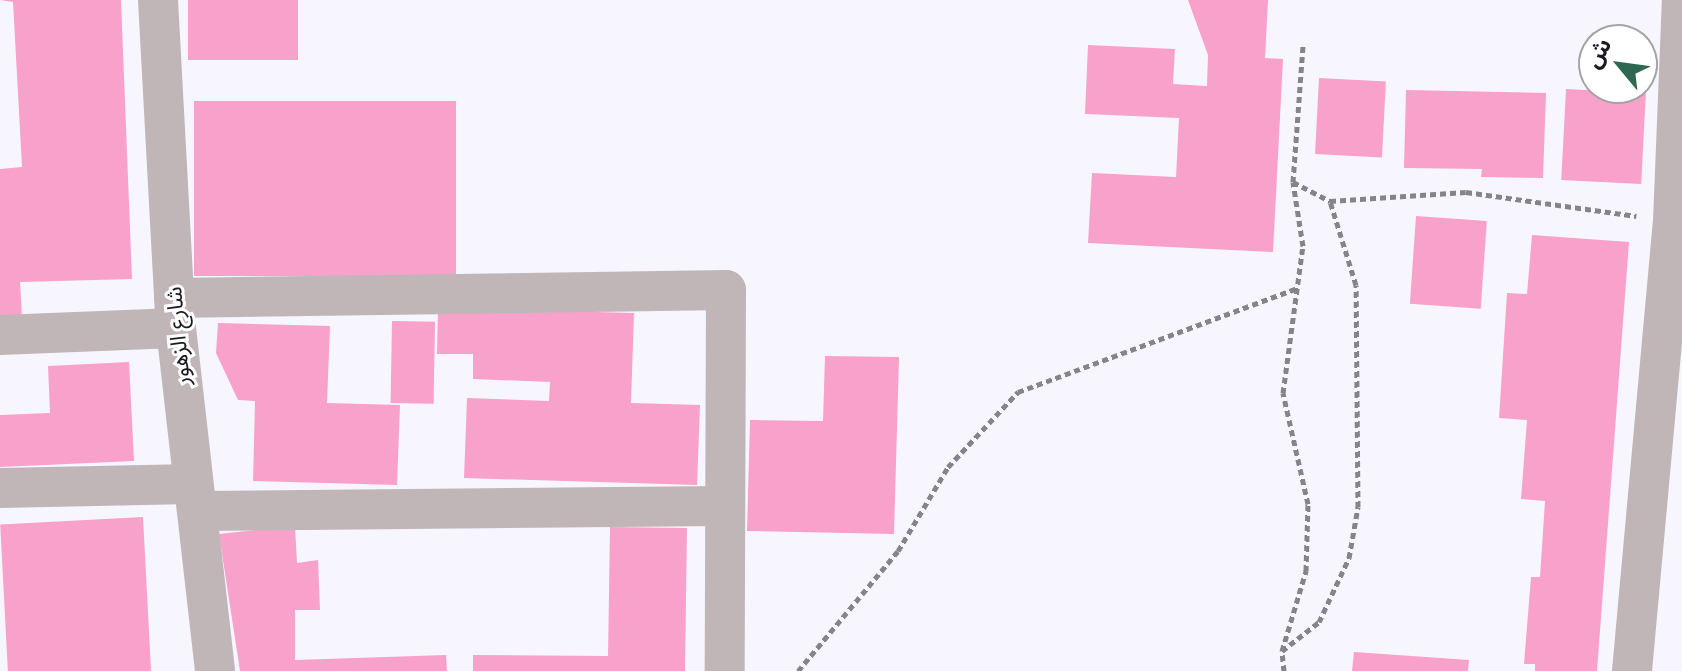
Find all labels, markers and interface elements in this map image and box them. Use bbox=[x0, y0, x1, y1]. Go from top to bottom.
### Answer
north arrow bbox=[1578, 24, 1658, 104]
text: ش bbox=[1579, 33, 1617, 73]
street label: شارع الزهور bbox=[161, 286, 195, 386]

